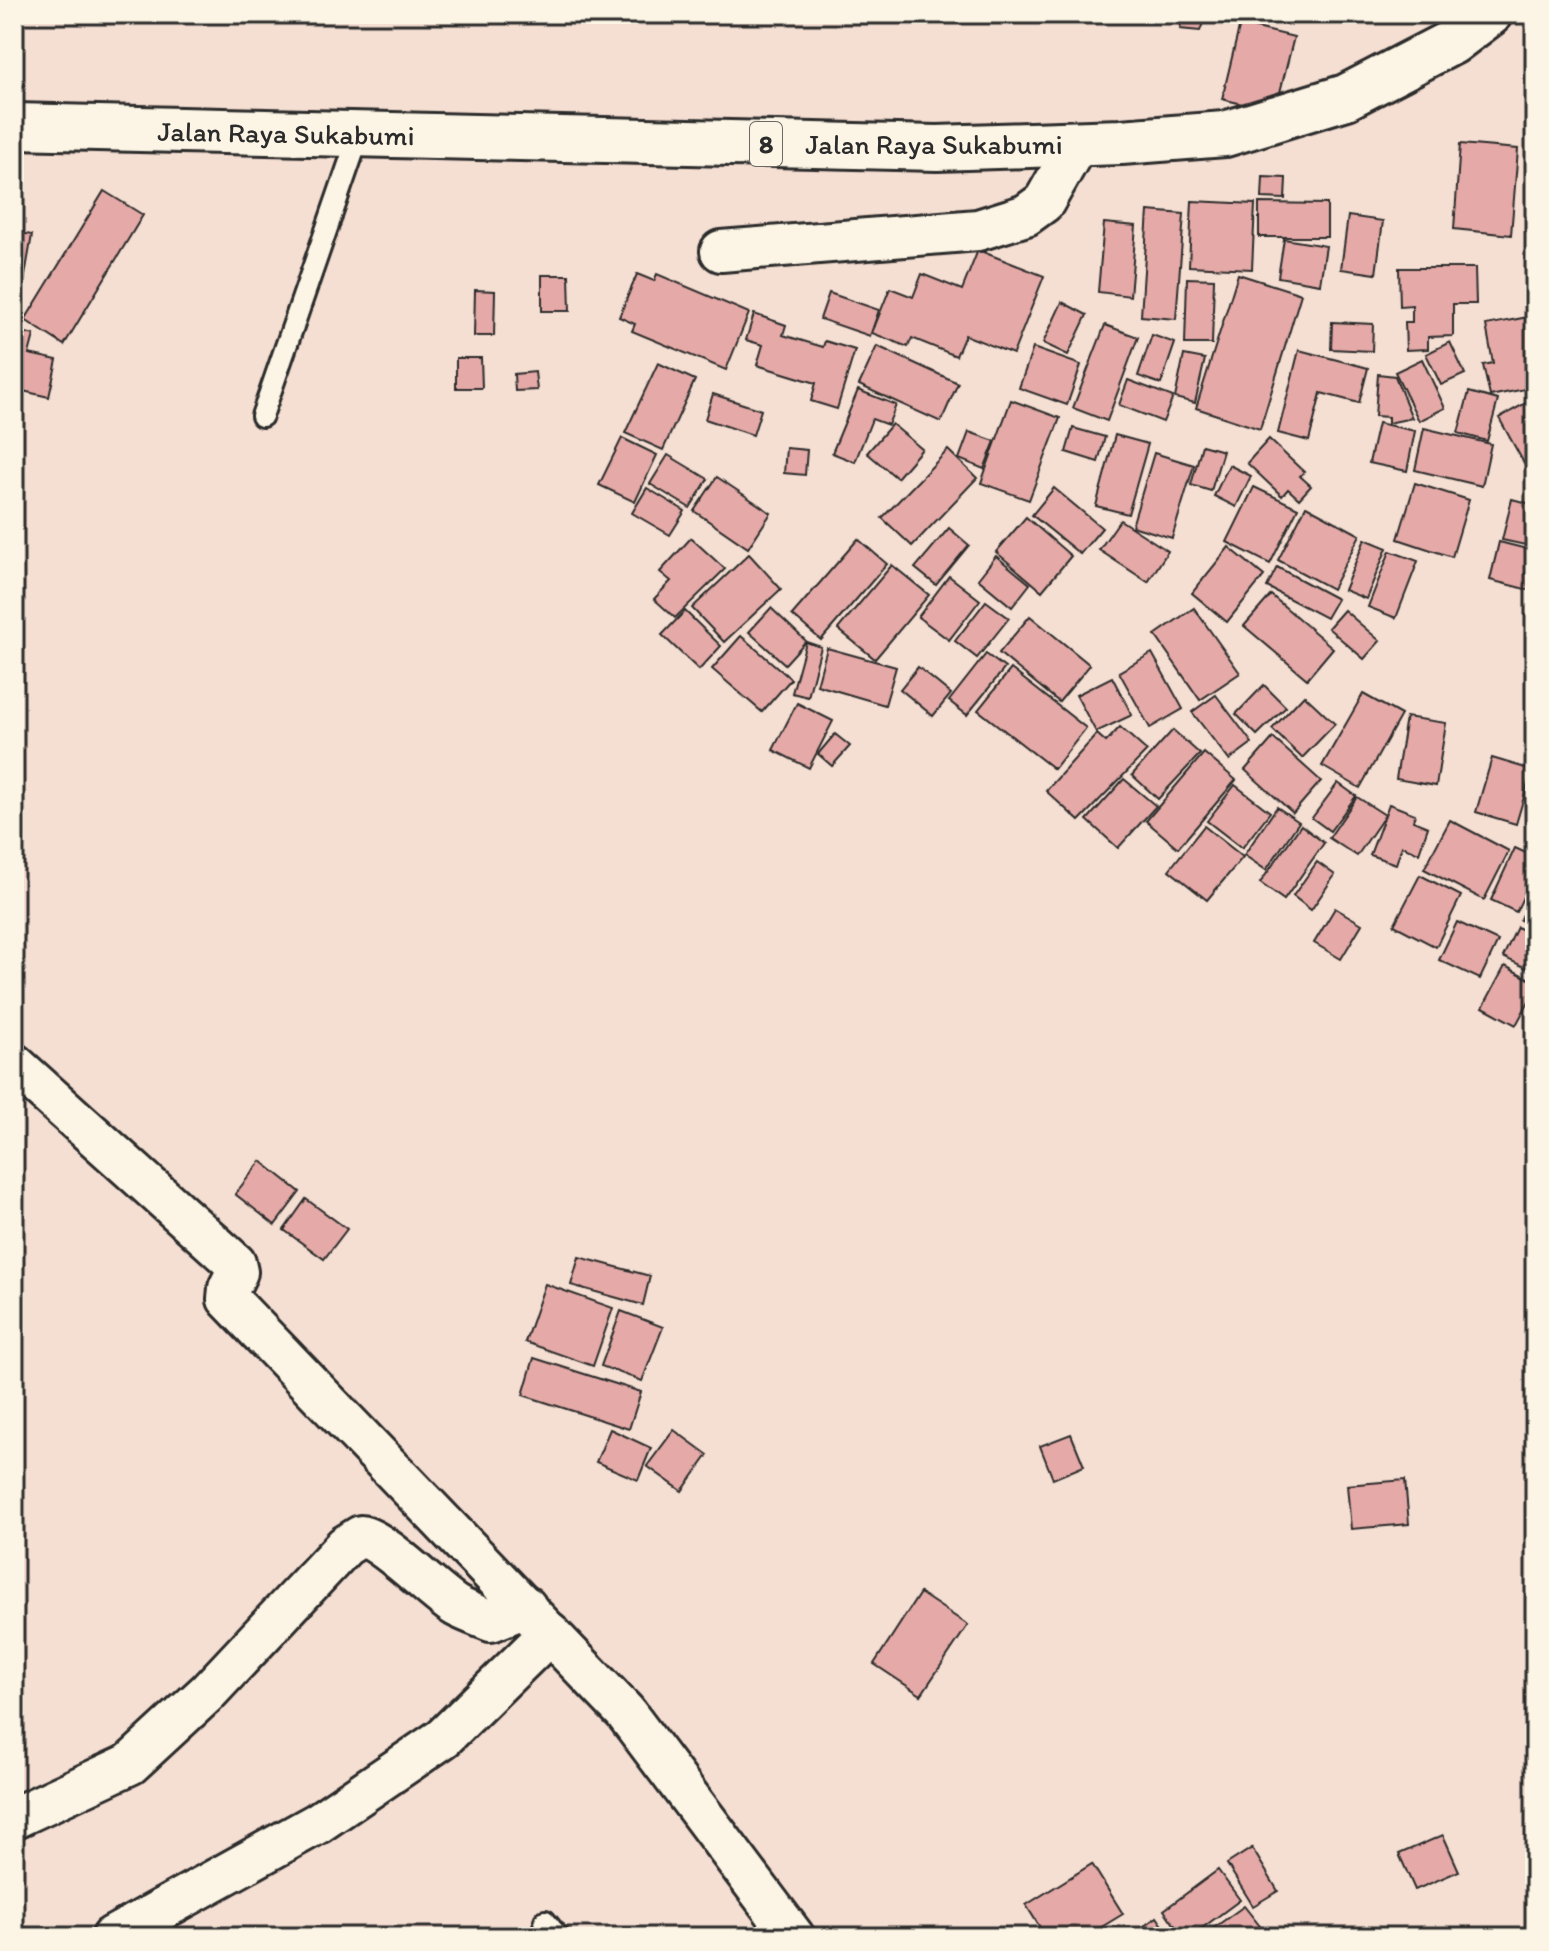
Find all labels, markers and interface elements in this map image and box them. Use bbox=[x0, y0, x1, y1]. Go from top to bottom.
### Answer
street label: Jalan Raya Sukabumi bbox=[157, 114, 415, 152]
road number: 8 bbox=[750, 122, 782, 166]
street label: Jalan Raya Sukabumi bbox=[805, 127, 1063, 161]

